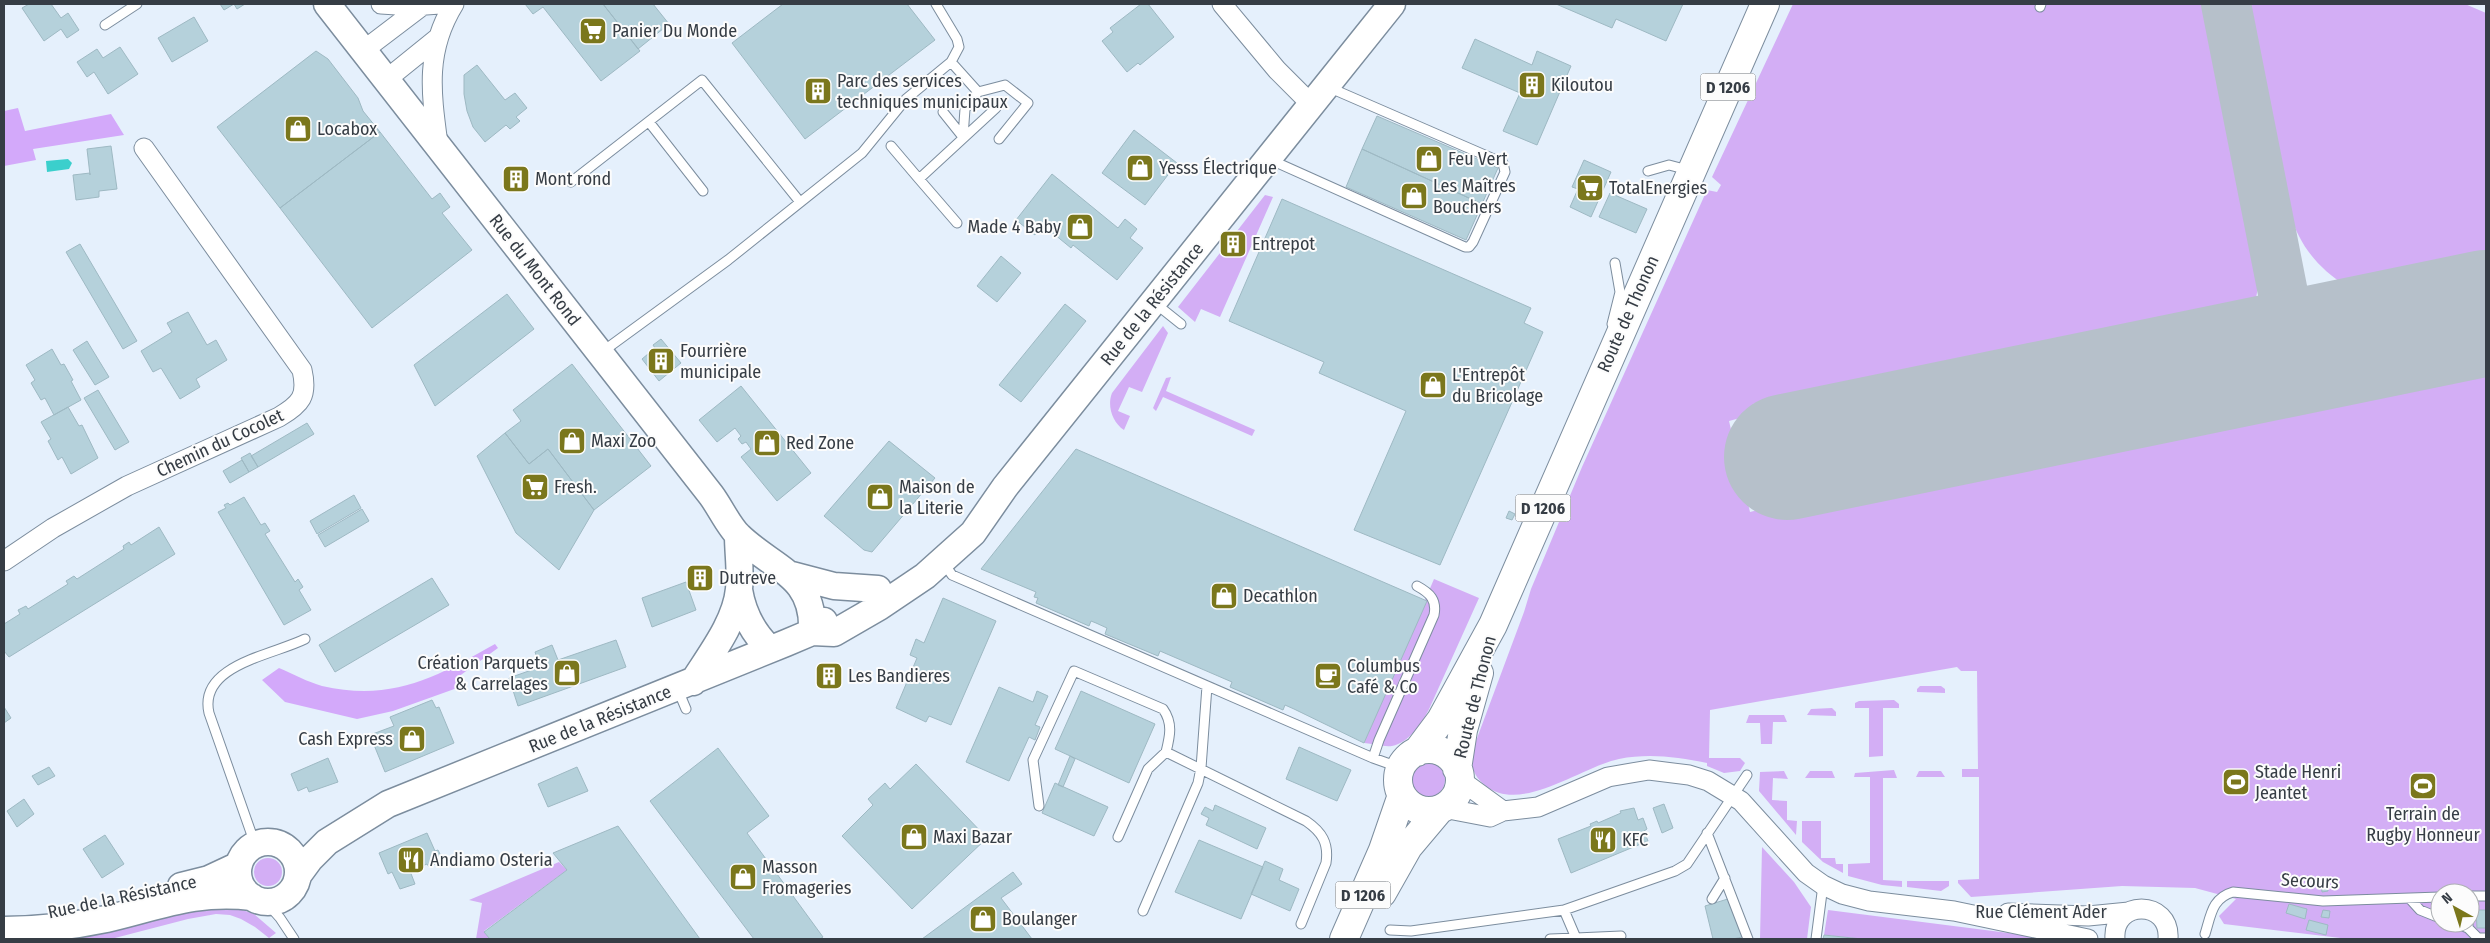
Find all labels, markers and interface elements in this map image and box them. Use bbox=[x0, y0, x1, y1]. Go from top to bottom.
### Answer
supermarket icon: Panier Du Monde bbox=[578, 16, 608, 46]
place label: Panier Du Monde bbox=[612, 20, 737, 42]
place label: Parc des services techniques municipaux bbox=[837, 70, 1008, 113]
building icon: Kiloutou bbox=[1517, 70, 1547, 100]
place label: Kiloutou bbox=[1551, 74, 1613, 96]
road number: D 1206 bbox=[1700, 74, 1756, 100]
building icon: Parc des services techniques municipaux bbox=[803, 76, 833, 106]
shop icon: Locabox bbox=[283, 114, 313, 144]
place label: Locabox bbox=[317, 118, 377, 140]
shop icon: Feu Vert bbox=[1414, 144, 1444, 174]
place label: Feu Vert bbox=[1448, 148, 1508, 170]
shop icon: Yesss Électrique bbox=[1125, 153, 1155, 183]
place label: Yesss Électrique bbox=[1159, 156, 1277, 179]
building icon: Mont rond bbox=[501, 164, 531, 194]
place label: Mont rond bbox=[535, 168, 611, 190]
supermarket icon: TotalEnergies bbox=[1575, 173, 1605, 203]
place label: Les Maîtres Bouchers bbox=[1433, 175, 1516, 218]
place label: TotalEnergies bbox=[1609, 177, 1708, 199]
shop icon: Les Maîtres Bouchers bbox=[1399, 181, 1429, 211]
street label: Rue du Mont Rond bbox=[485, 210, 585, 330]
shop icon: Made 4 Baby bbox=[1065, 212, 1095, 242]
place label: Made 4 Baby bbox=[967, 216, 1061, 238]
building icon: Entrepot bbox=[1218, 229, 1248, 259]
place label: Entrepot bbox=[1252, 233, 1315, 255]
street label: Rue de la Résistance bbox=[1096, 238, 1208, 370]
street label: Route de Thonon bbox=[1592, 252, 1664, 376]
place label: Fourrière municipale bbox=[680, 340, 761, 383]
building icon: Fourrière municipale bbox=[646, 346, 676, 376]
place label: L'Entrepôt du Bricolage bbox=[1452, 364, 1543, 407]
shop icon: L'Entrepôt du Bricolage bbox=[1418, 370, 1448, 400]
street label: Chemin du Cocolet bbox=[153, 404, 287, 482]
shop icon: Maxi Zoo bbox=[557, 426, 587, 456]
shop icon: Red Zone bbox=[752, 428, 782, 458]
place label: Maxi Zoo bbox=[591, 430, 656, 452]
place label: Red Zone bbox=[786, 432, 854, 454]
supermarket icon: Fresh. bbox=[520, 472, 550, 502]
place label: Fresh. bbox=[554, 476, 597, 498]
place label: Maison de la Literie bbox=[899, 476, 975, 519]
shop icon: Maison de la Literie bbox=[865, 482, 895, 512]
road number: D 1206 bbox=[1516, 494, 1570, 522]
building icon: Dutreve bbox=[685, 563, 715, 593]
place label: Dutreve bbox=[719, 567, 776, 589]
shop icon: Decathlon bbox=[1209, 581, 1239, 611]
place label: Decathlon bbox=[1243, 585, 1318, 607]
street label: Route de Thonon bbox=[1449, 633, 1501, 761]
place label: Création Parquets & Carrelages bbox=[418, 652, 548, 695]
place label: Columbus Café & Co bbox=[1347, 655, 1420, 698]
shop icon: Création Parquets & Carrelages bbox=[552, 658, 582, 688]
building icon: Les Bandieres bbox=[814, 661, 844, 691]
cafe icon: Columbus Café & Co bbox=[1313, 661, 1343, 691]
place label: Les Bandieres bbox=[848, 665, 950, 687]
street label: Rue de la Résistance bbox=[526, 680, 674, 758]
shop icon: Cash Express bbox=[397, 724, 427, 754]
place label: Cash Express bbox=[298, 728, 393, 750]
place label: Stade Henri Jeantet bbox=[2255, 761, 2341, 804]
sports icon: Stade Henri Jeantet bbox=[2221, 767, 2251, 797]
sports icon: Terrain de Rugby Honneur bbox=[2408, 771, 2438, 801]
place label: Terrain de Rugby Honneur bbox=[2366, 803, 2480, 846]
shop icon: Maxi Bazar bbox=[899, 822, 929, 852]
restaurant icon: KFC bbox=[1588, 825, 1618, 855]
place label: Maxi Bazar bbox=[933, 826, 1013, 848]
place label: KFC bbox=[1622, 829, 1648, 851]
restaurant icon: Andiamo Osteria bbox=[396, 845, 426, 875]
place label: Andiamo Osteria bbox=[430, 849, 553, 871]
place label: Masson Fromageries bbox=[762, 856, 852, 899]
shop icon: Masson Fromageries bbox=[728, 862, 758, 892]
street label: Secours bbox=[2281, 869, 2340, 894]
street label: Rue de la Résistance bbox=[46, 870, 198, 924]
road number: D 1206 bbox=[1336, 882, 1390, 908]
north arrow bbox=[2430, 883, 2480, 933]
text: N bbox=[2439, 889, 2456, 908]
street label: Rue Clément Ader bbox=[1975, 901, 2107, 923]
shop icon: Boulanger bbox=[968, 904, 998, 934]
place label: Boulanger bbox=[1002, 908, 1078, 930]

